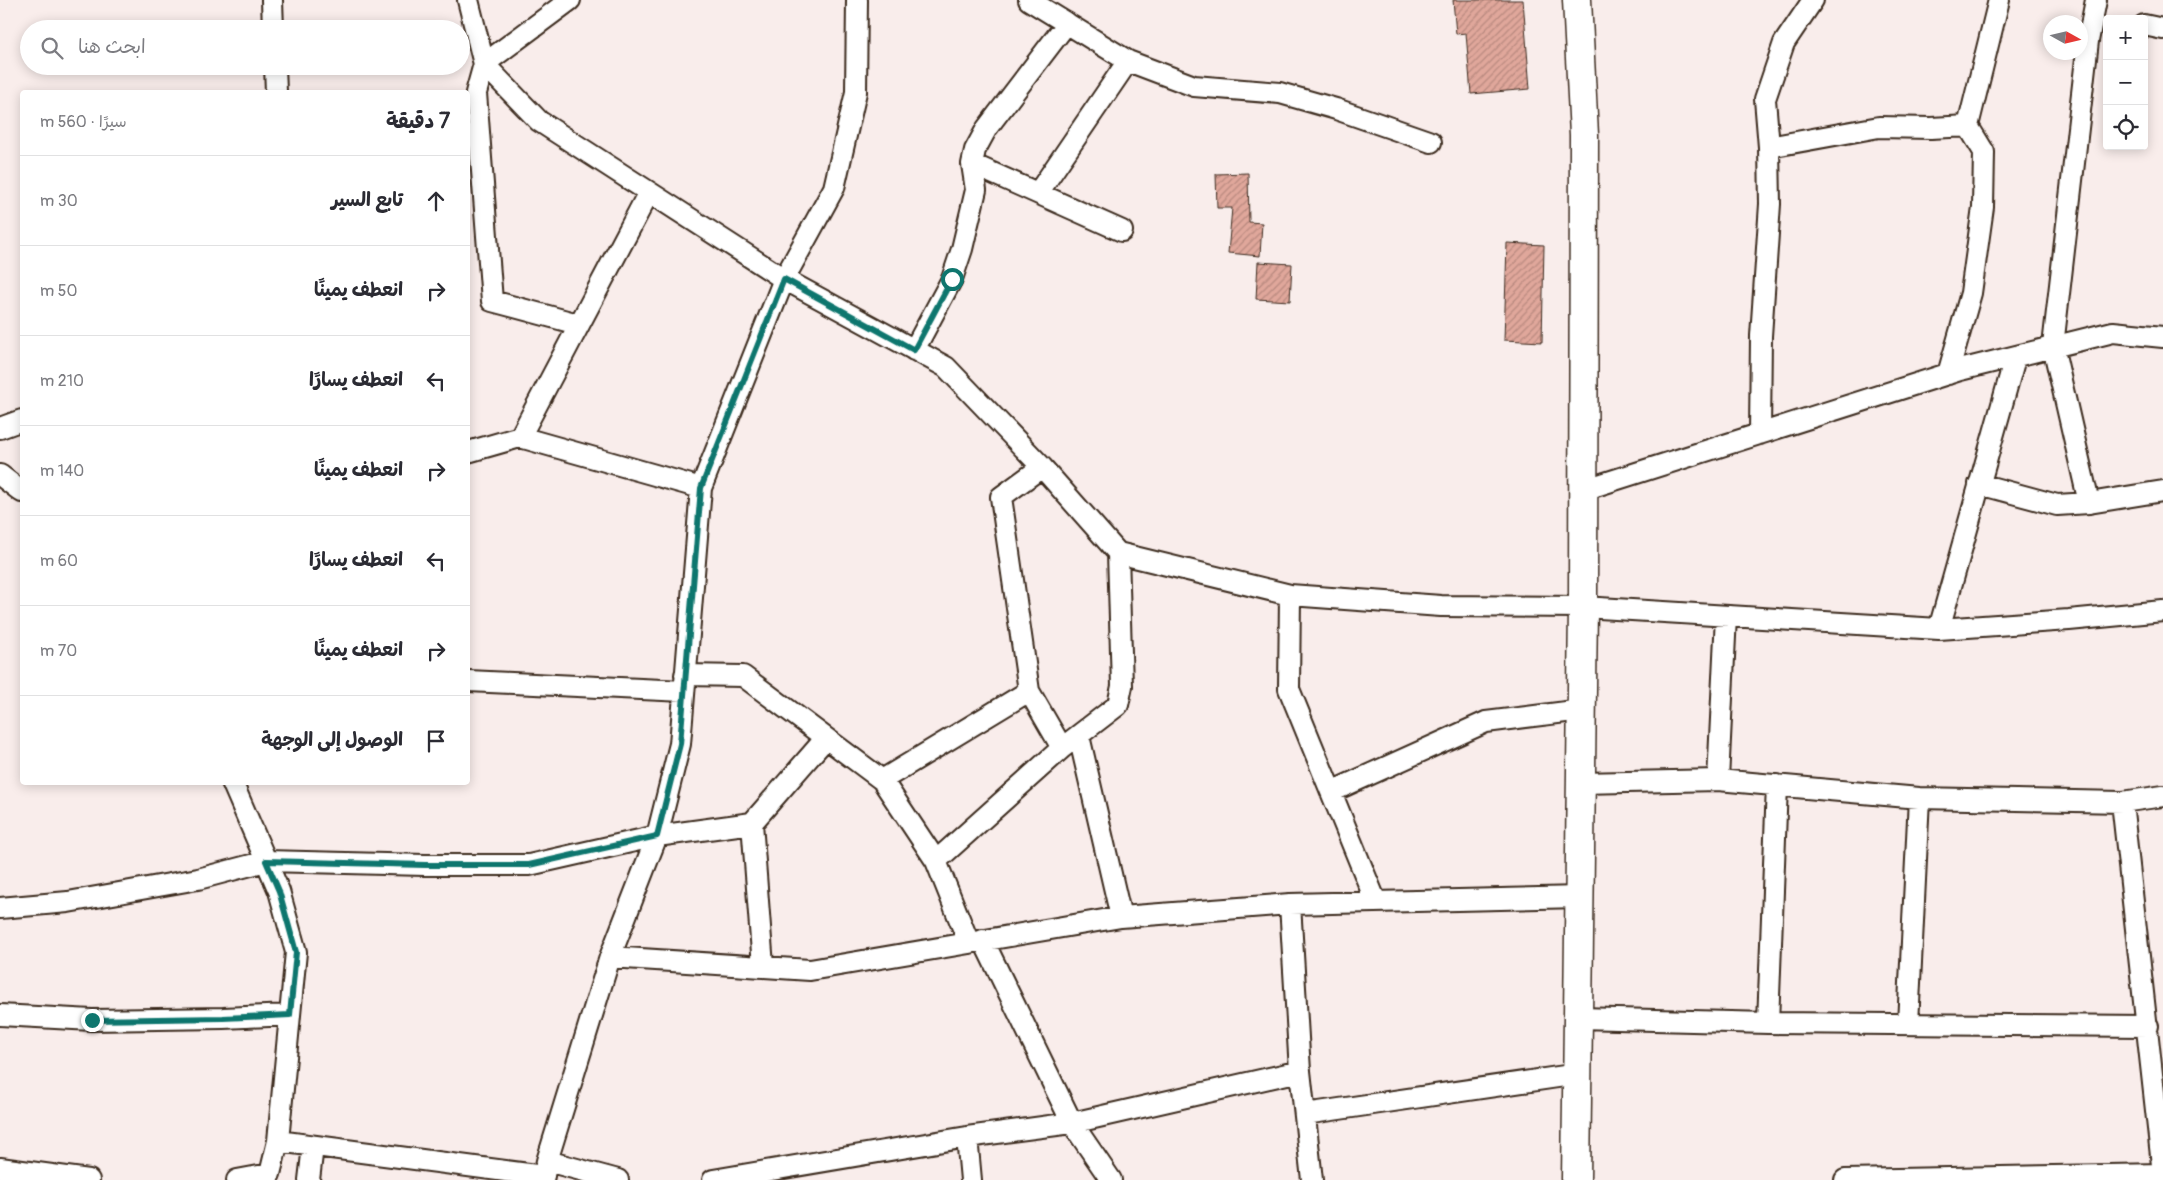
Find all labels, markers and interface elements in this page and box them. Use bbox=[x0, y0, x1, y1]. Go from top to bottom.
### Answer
north arrow bbox=[2043, 15, 2088, 60]
map controls bbox=[2103, 15, 2148, 150]
button: + bbox=[2103, 15, 2148, 60]
search box bbox=[20, 20, 470, 75]
icon: search bbox=[38, 34, 66, 62]
text: ابحث هنا bbox=[78, 35, 146, 59]
button: − bbox=[2103, 60, 2148, 105]
button: locate bbox=[2103, 105, 2148, 150]
text: 7 دقيقة bbox=[386, 108, 450, 135]
text: سيرًا · 560 m bbox=[40, 112, 127, 132]
icon: ahead bbox=[422, 187, 450, 215]
text: تابع السير bbox=[331, 188, 403, 212]
text: 30 m bbox=[40, 191, 78, 211]
route start bbox=[941, 268, 964, 291]
icon: right bbox=[422, 277, 450, 305]
text: انعطف يمينًا bbox=[314, 278, 403, 302]
text: 50 m bbox=[40, 281, 77, 301]
icon: left bbox=[422, 367, 450, 395]
text: انعطف يسارًا bbox=[309, 368, 403, 392]
text: 210 m bbox=[40, 371, 84, 391]
icon: right bbox=[422, 457, 450, 485]
text: انعطف يمينًا bbox=[314, 458, 403, 482]
text: 140 m bbox=[40, 461, 84, 481]
icon: left bbox=[422, 547, 450, 575]
text: انعطف يسارًا bbox=[309, 548, 403, 572]
text: 60 m bbox=[40, 551, 78, 571]
icon: right bbox=[422, 637, 450, 665]
text: انعطف يمينًا bbox=[314, 638, 403, 662]
text: 70 m bbox=[40, 641, 77, 661]
icon: arrive bbox=[422, 727, 450, 755]
text: الوصول إلى الوجهة bbox=[261, 728, 403, 752]
route end bbox=[81, 1009, 104, 1032]

